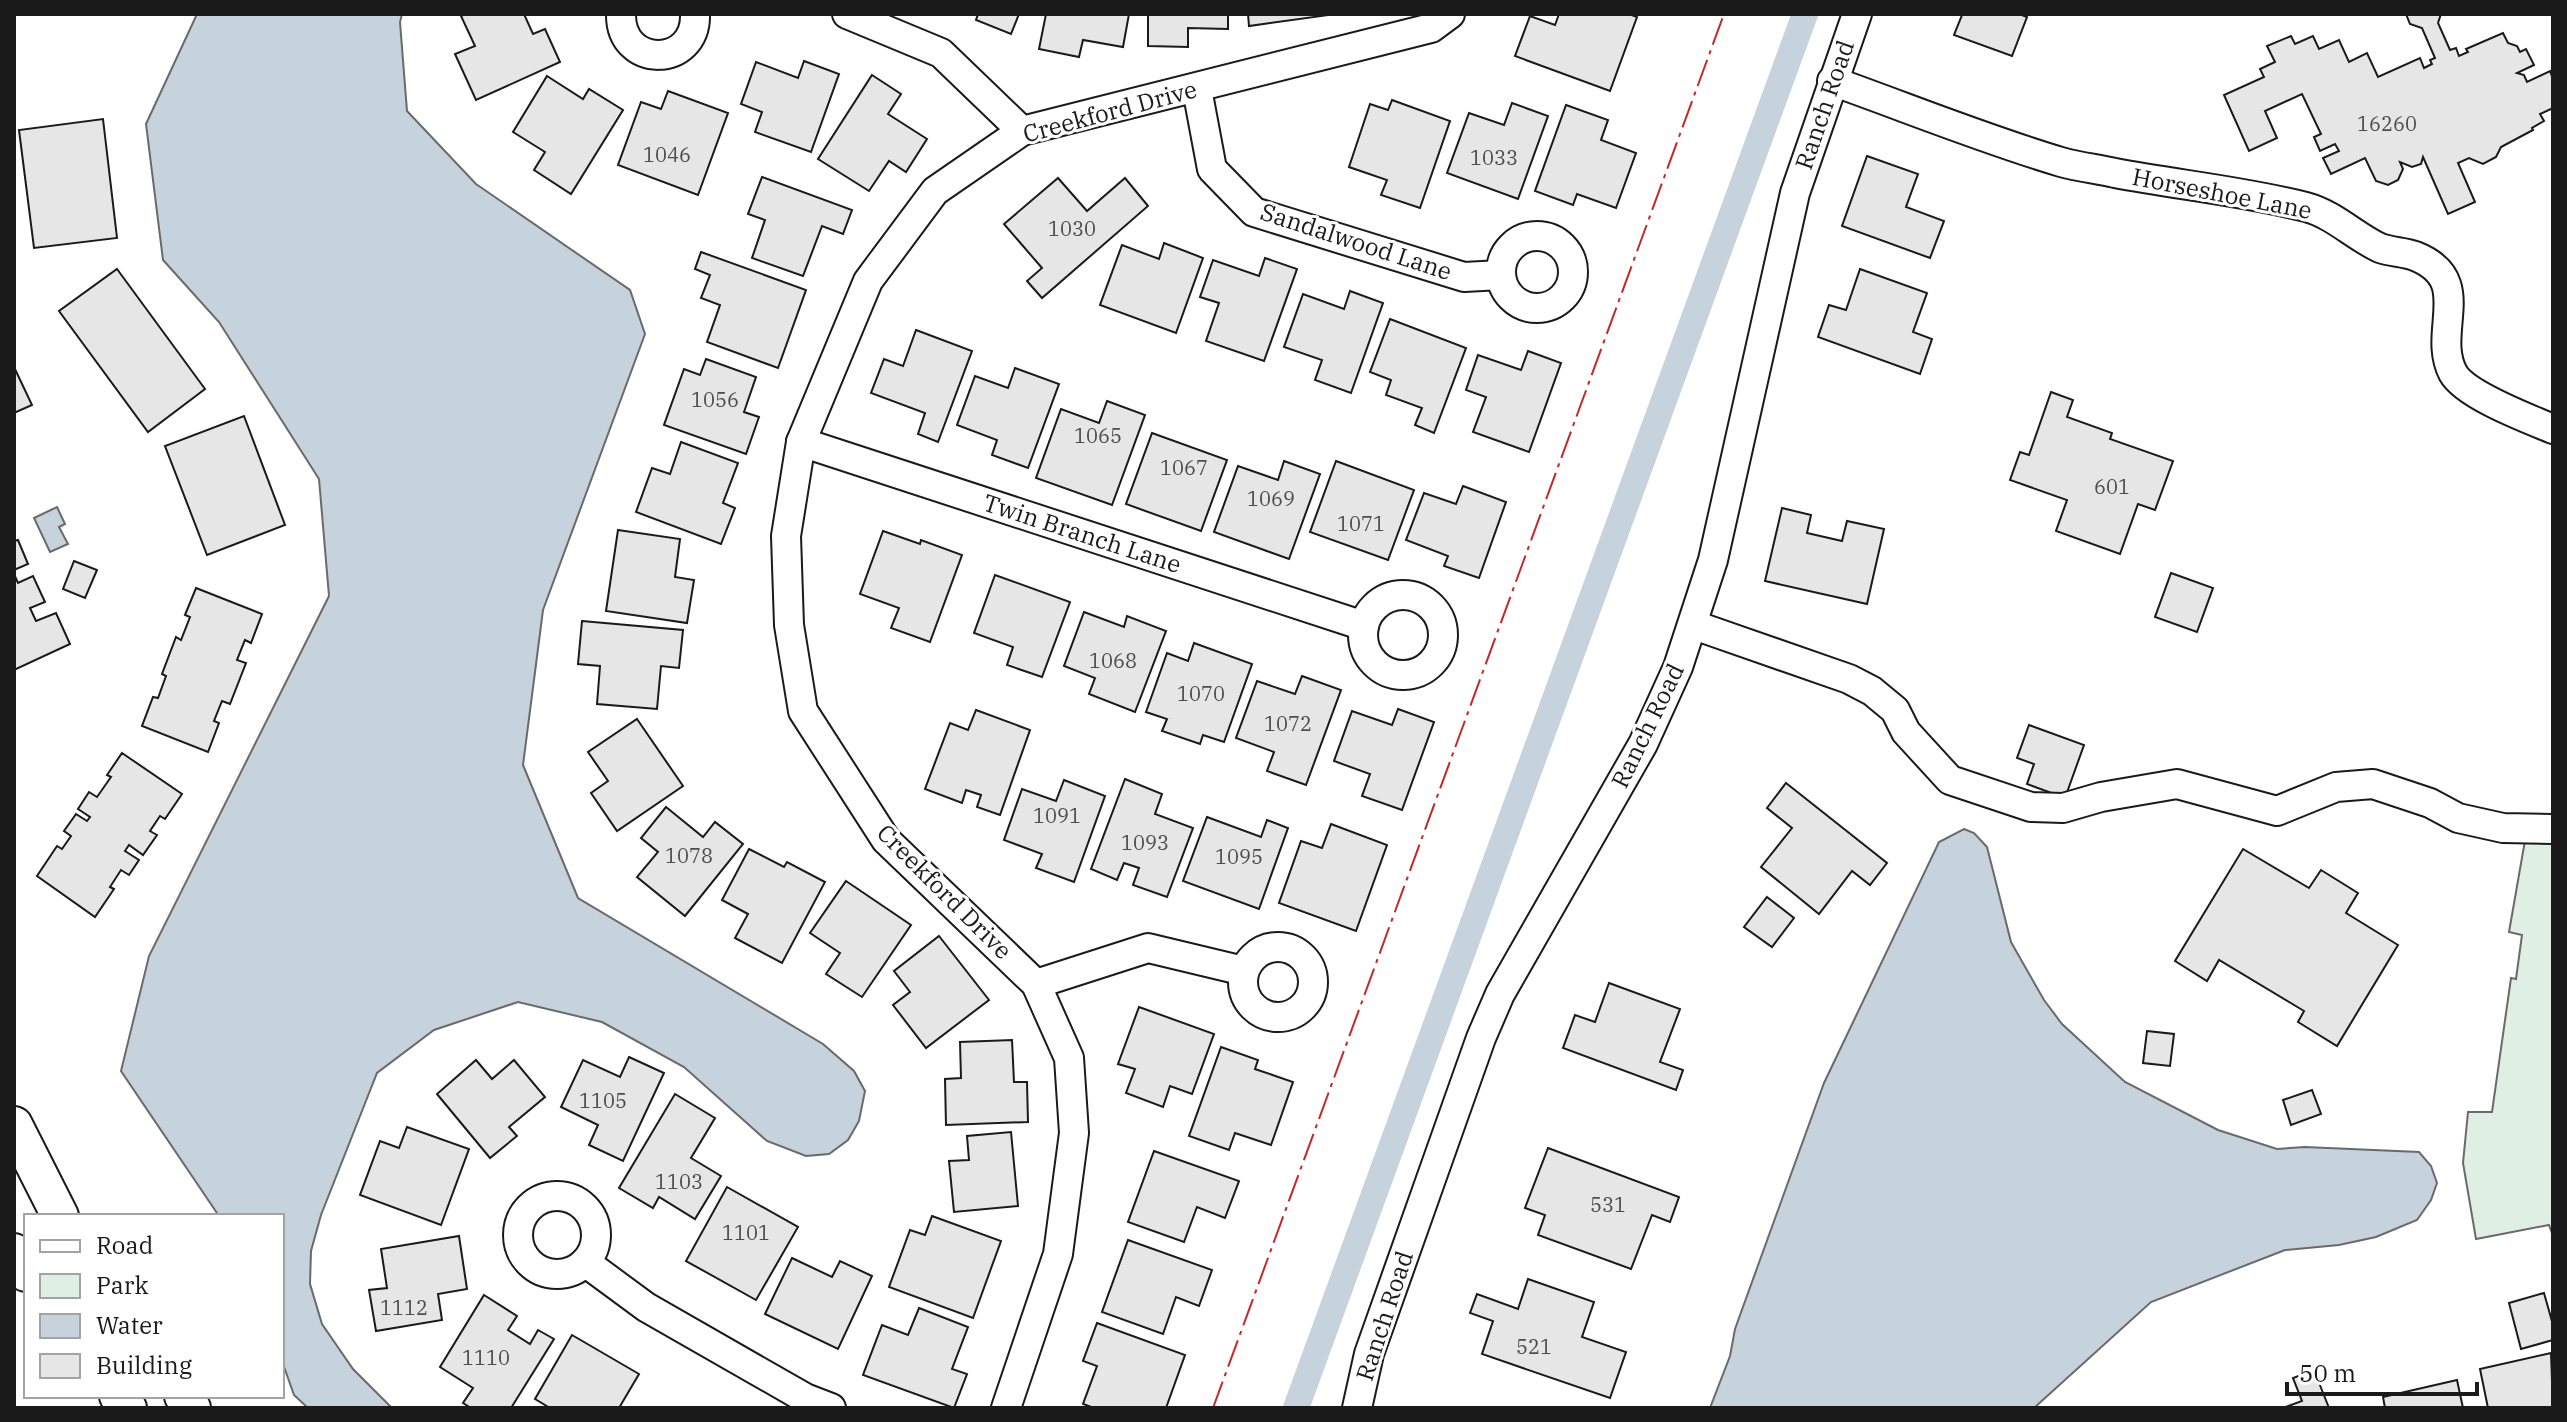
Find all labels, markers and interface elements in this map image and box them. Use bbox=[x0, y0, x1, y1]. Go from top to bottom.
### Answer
street label: Ranch Road bbox=[1787, 36, 1861, 174]
street label: Creekford Drive bbox=[1019, 72, 1200, 150]
house number: 16260 bbox=[2357, 110, 2417, 137]
house number: 1046 bbox=[643, 141, 691, 168]
house number: 1033 bbox=[1470, 144, 1518, 171]
street label: Horseshoe Lane bbox=[2130, 160, 2315, 226]
street label: Sandalwood Lane bbox=[1257, 195, 1456, 287]
house number: 1030 bbox=[1048, 215, 1096, 242]
house number: 1056 bbox=[691, 386, 739, 413]
house number: 1065 bbox=[1074, 422, 1122, 449]
house number: 1067 bbox=[1160, 454, 1208, 481]
house number: 601 bbox=[2094, 473, 2130, 500]
house number: 1069 bbox=[1247, 485, 1295, 512]
street label: Twin Branch Lane bbox=[979, 486, 1185, 580]
house number: 1071 bbox=[1337, 510, 1385, 537]
house number: 1068 bbox=[1089, 647, 1137, 674]
street label: Ranch Road bbox=[1603, 658, 1691, 793]
house number: 1070 bbox=[1177, 680, 1225, 707]
house number: 1072 bbox=[1264, 710, 1312, 737]
house number: 1091 bbox=[1033, 802, 1081, 829]
street label: Creekford Drive bbox=[870, 817, 1019, 966]
house number: 1093 bbox=[1121, 829, 1169, 856]
house number: 1078 bbox=[665, 842, 713, 869]
house number: 1095 bbox=[1215, 843, 1263, 870]
house number: 1105 bbox=[579, 1087, 627, 1114]
house number: 1103 bbox=[655, 1168, 703, 1195]
house number: 531 bbox=[1590, 1191, 1626, 1218]
legend bbox=[24, 1214, 284, 1398]
house number: 1101 bbox=[722, 1219, 770, 1246]
text: Road bbox=[96, 1229, 153, 1261]
street label: Ranch Road bbox=[1348, 1247, 1420, 1385]
text: Park bbox=[96, 1269, 148, 1301]
house number: 1112 bbox=[380, 1294, 428, 1321]
text: Water bbox=[96, 1309, 163, 1341]
house number: 521 bbox=[1516, 1333, 1552, 1360]
house number: 1110 bbox=[462, 1344, 510, 1371]
scale bar bbox=[2287, 1346, 2477, 1396]
text: Building bbox=[96, 1349, 192, 1381]
text: 50 m bbox=[2299, 1357, 2356, 1389]

